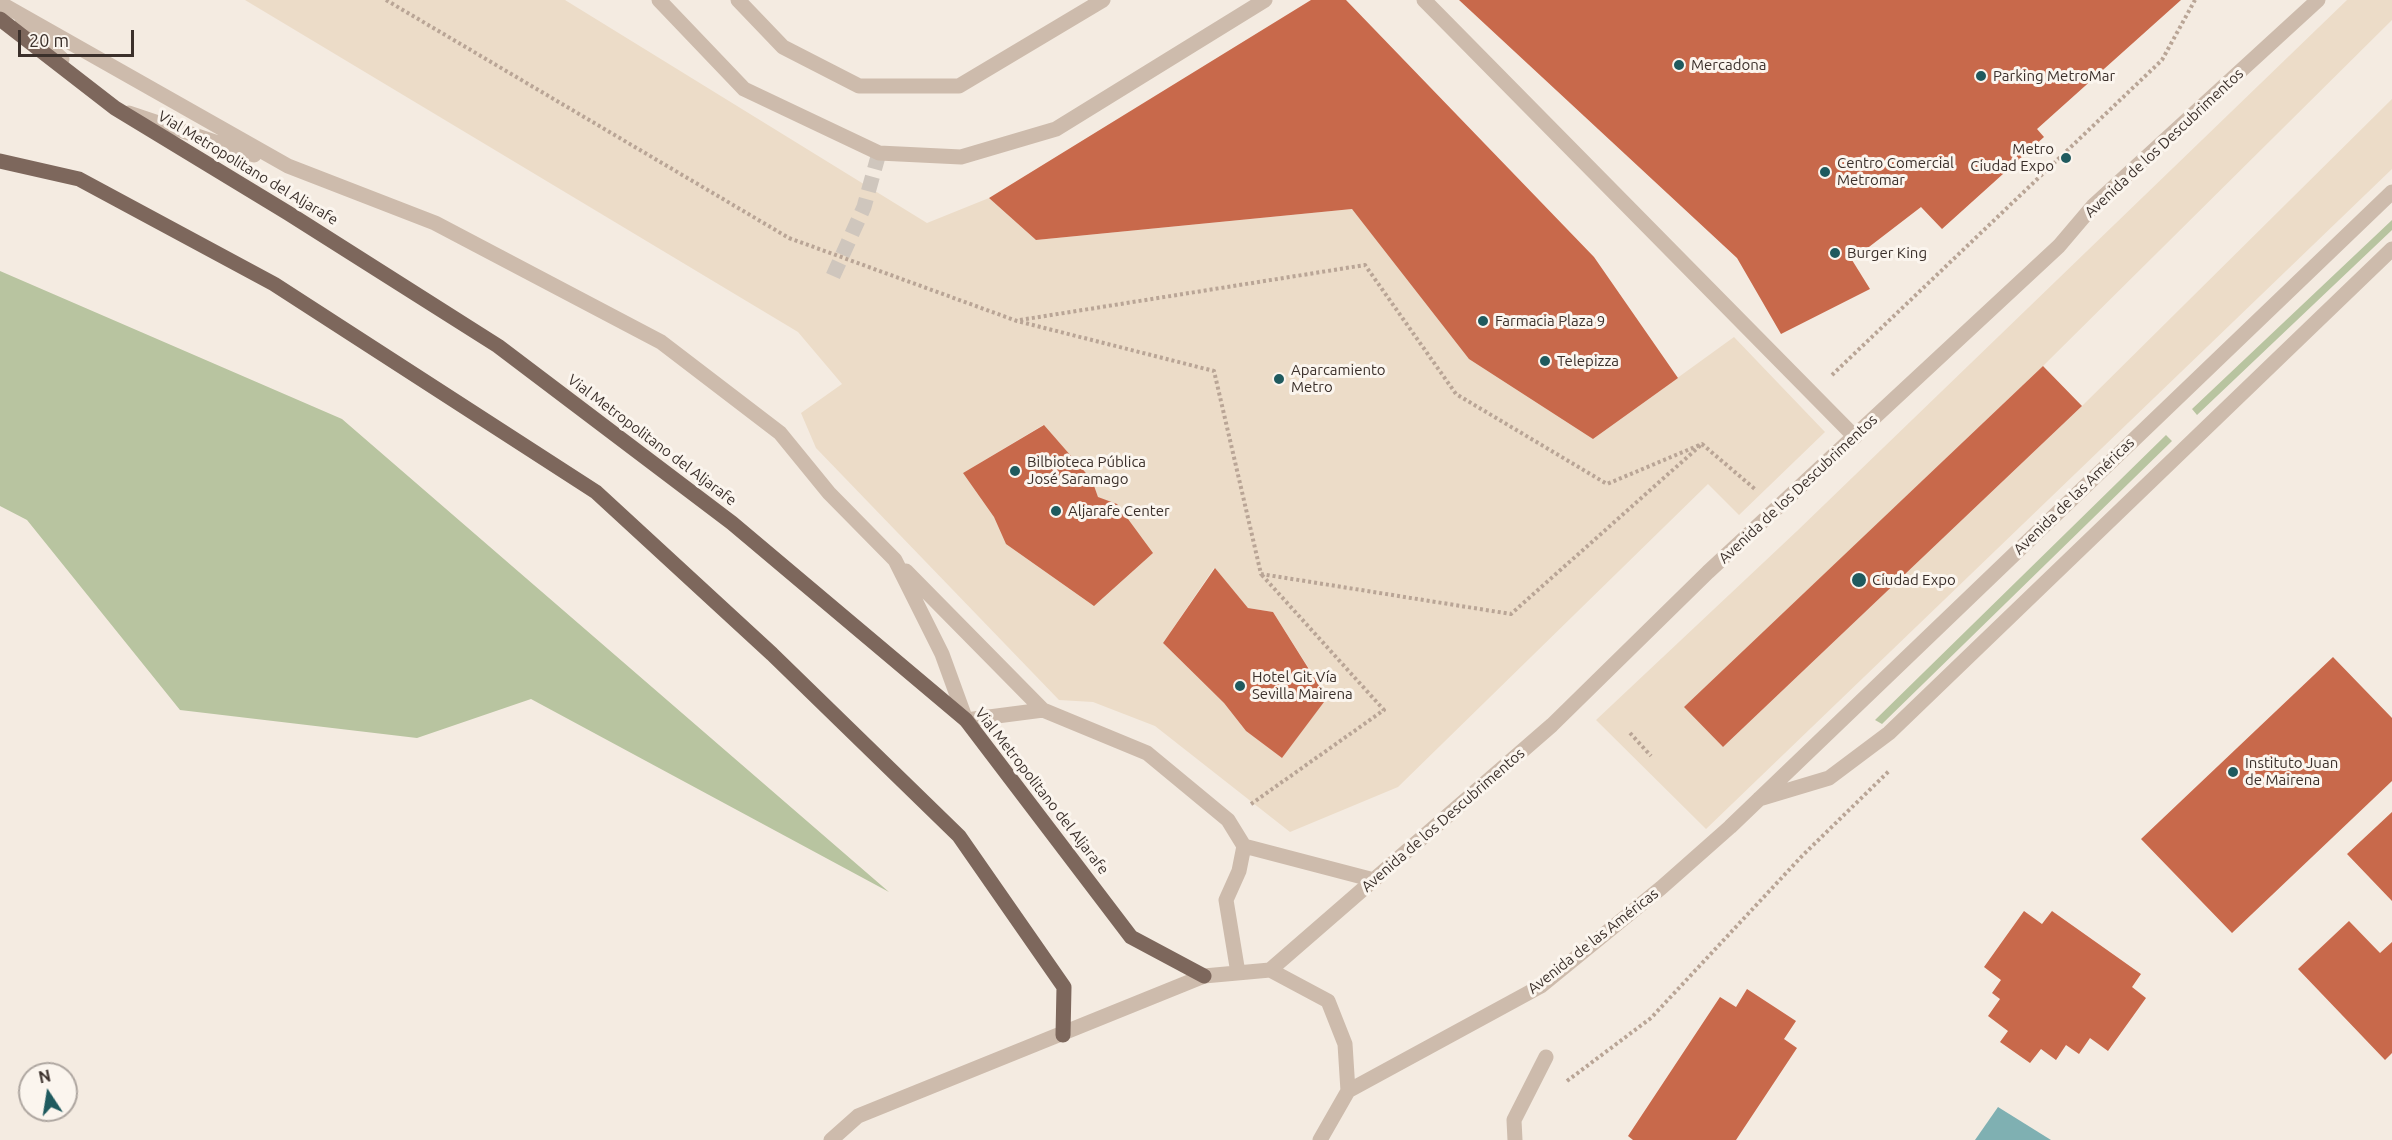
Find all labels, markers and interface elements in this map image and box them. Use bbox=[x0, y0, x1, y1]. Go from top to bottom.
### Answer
scale bar bbox=[21, 18, 136, 56]
text: 20 m bbox=[29, 30, 69, 50]
place label: Mercadona bbox=[1691, 56, 1766, 74]
marker: Mercadona bbox=[1672, 58, 1686, 72]
street label: Avenida de los Descubrimentos bbox=[2081, 65, 2247, 221]
place label: Parking MetroMar bbox=[1993, 67, 2115, 85]
marker: Parking MetroMar bbox=[1974, 69, 1988, 83]
street label: Vial Metropolitano del Aljarafe bbox=[155, 107, 341, 229]
place label: Metro Ciudad Expo bbox=[1970, 140, 2054, 175]
marker: Metro Ciudad Expo bbox=[2059, 151, 2073, 165]
place label: Centro Comercial Metromar bbox=[1837, 154, 1954, 189]
marker: Centro Comercial Metromar bbox=[1818, 165, 1832, 179]
place label: Burger King bbox=[1847, 244, 1927, 262]
marker: Burger King bbox=[1828, 246, 1842, 260]
place label: Farmacia Plaza 9 bbox=[1495, 312, 1605, 330]
marker: Farmacia Plaza 9 bbox=[1476, 314, 1490, 328]
place label: Telepizza bbox=[1557, 352, 1619, 370]
marker: Telepizza bbox=[1538, 354, 1552, 368]
place label: Aparcamiento Metro bbox=[1291, 361, 1386, 396]
street label: Vial Metropolitano del Aljarafe bbox=[564, 371, 740, 509]
marker: Aparcamiento Metro bbox=[1272, 372, 1286, 386]
street label: Avenida de los Descubrimentos bbox=[1715, 411, 1881, 567]
street label: Avenida de las Américas bbox=[2010, 434, 2138, 558]
place label: Bilbioteca Pública José Saramago bbox=[1027, 453, 1146, 488]
marker: Bilbioteca Pública José Saramago bbox=[1008, 464, 1022, 478]
place label: Aljarafe Center bbox=[1068, 502, 1170, 520]
marker: Aljarafe Center bbox=[1049, 504, 1063, 518]
marker: Ciudad Expo bbox=[1850, 571, 1868, 589]
place label: Ciudad Expo bbox=[1872, 571, 1956, 589]
place label: Hotel Git Vía Sevilla Mairena bbox=[1252, 668, 1353, 703]
marker: Hotel Git Vía Sevilla Mairena bbox=[1233, 679, 1247, 693]
street label: Vial Metropolitano del Aljarafe bbox=[971, 704, 1113, 878]
street label: Avenida de los Descubrimentos bbox=[1358, 744, 1528, 896]
place label: Instituto Juan de Mairena bbox=[2245, 754, 2338, 789]
marker: Instituto Juan de Mairena bbox=[2226, 765, 2240, 779]
street label: Avenida de las Américas bbox=[1524, 884, 1662, 998]
north arrow bbox=[18, 1062, 78, 1122]
text: N bbox=[37, 1066, 52, 1086]

